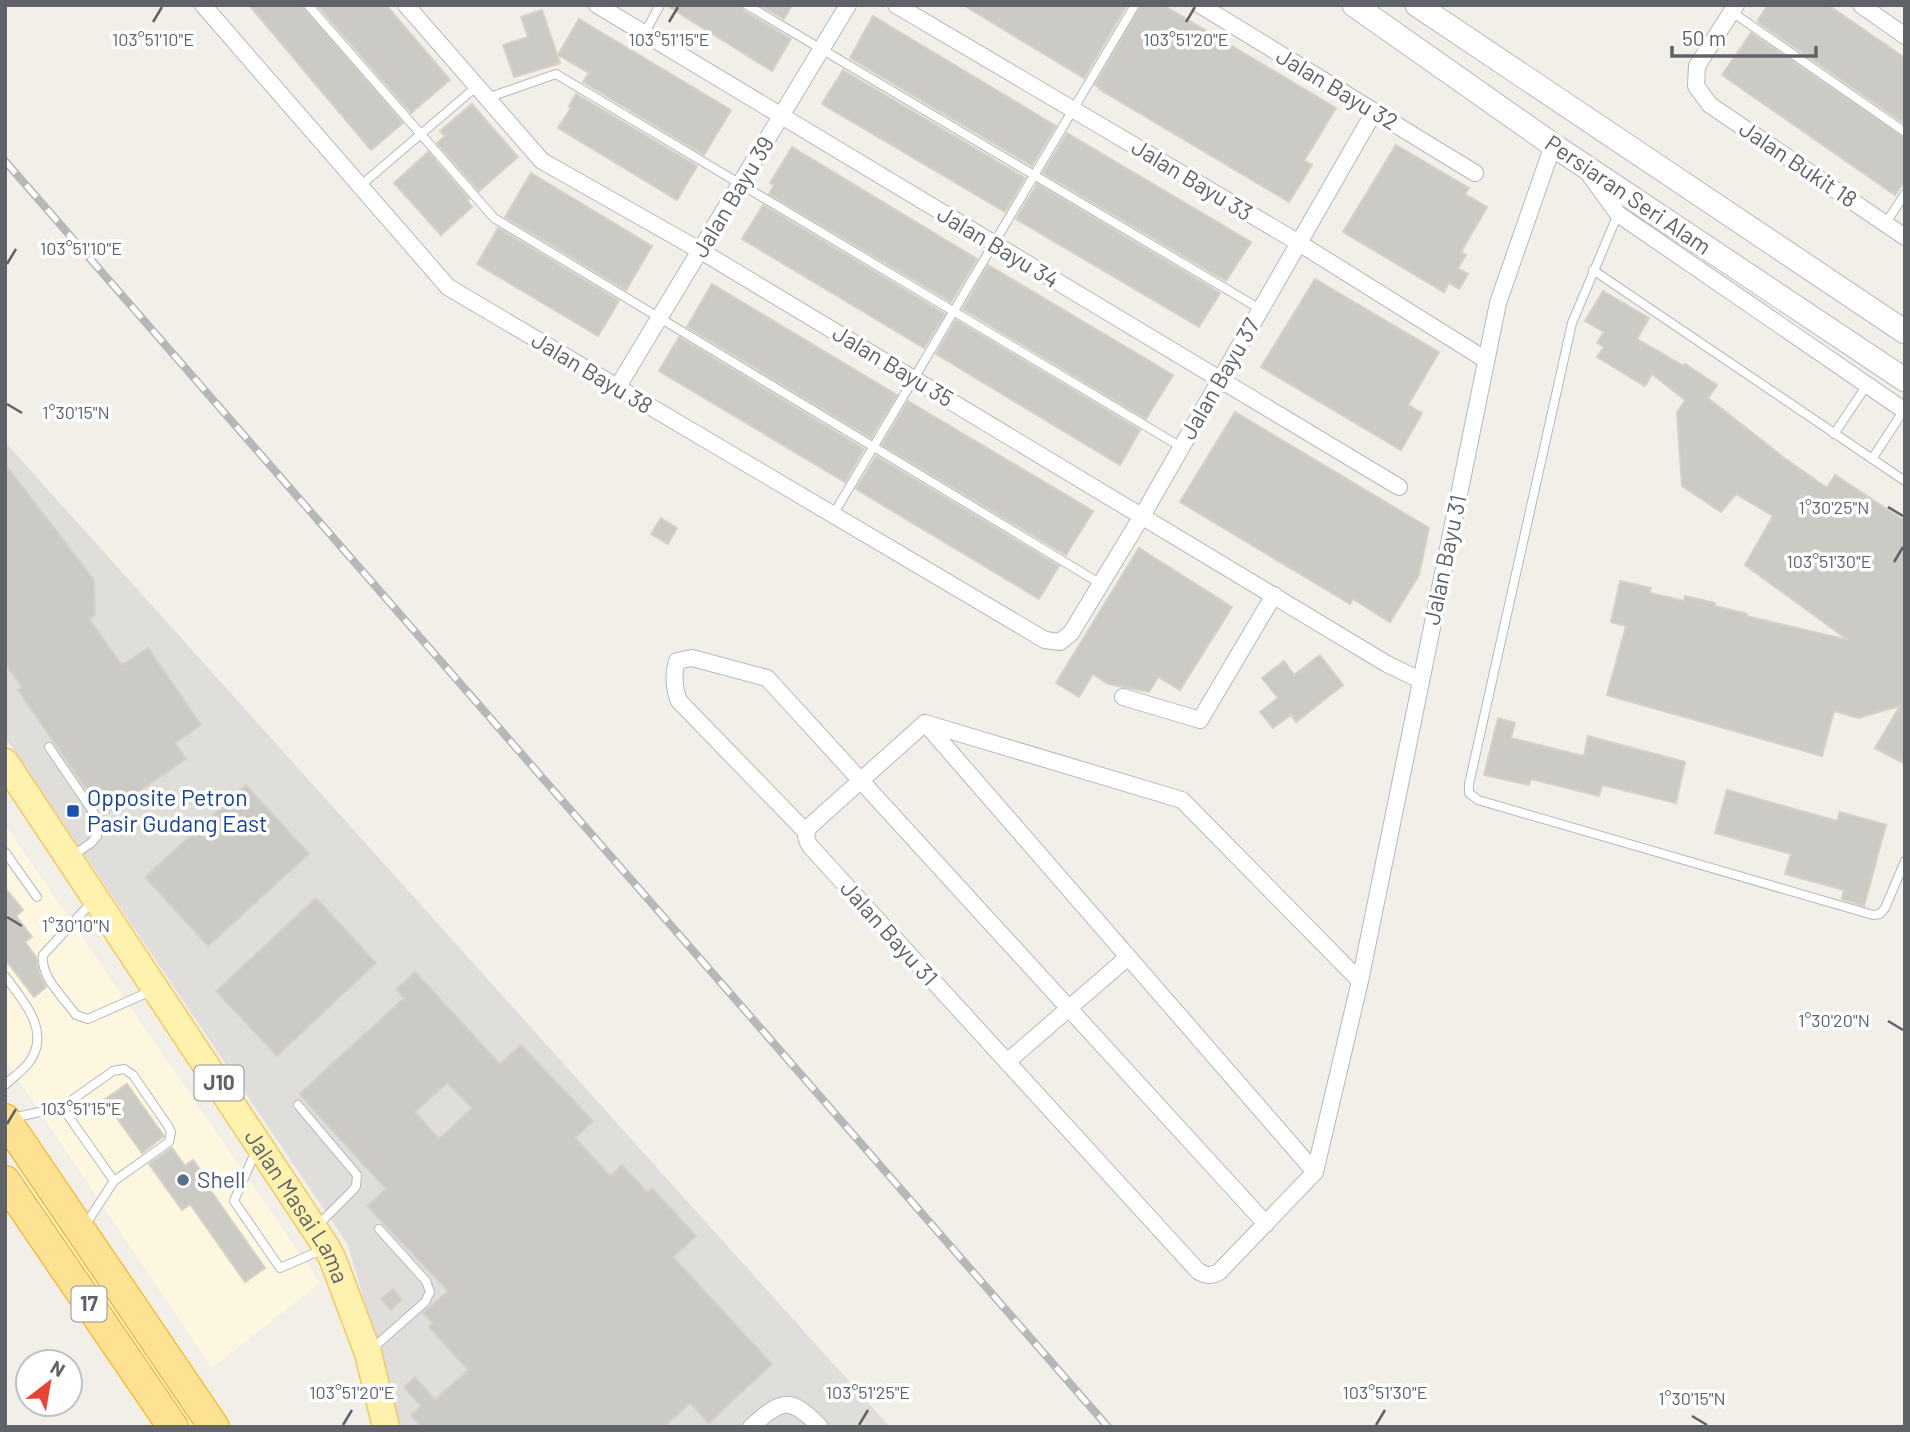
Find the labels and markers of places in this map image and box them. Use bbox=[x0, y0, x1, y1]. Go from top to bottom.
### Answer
place label: Opposite Petron Pasir Gudang East bbox=[87, 783, 267, 837]
marker: Opposite Petron Pasir Gudang East bbox=[65, 803, 81, 819]
place label: Shell bbox=[197, 1165, 246, 1193]
marker: Shell bbox=[175, 1172, 191, 1188]

